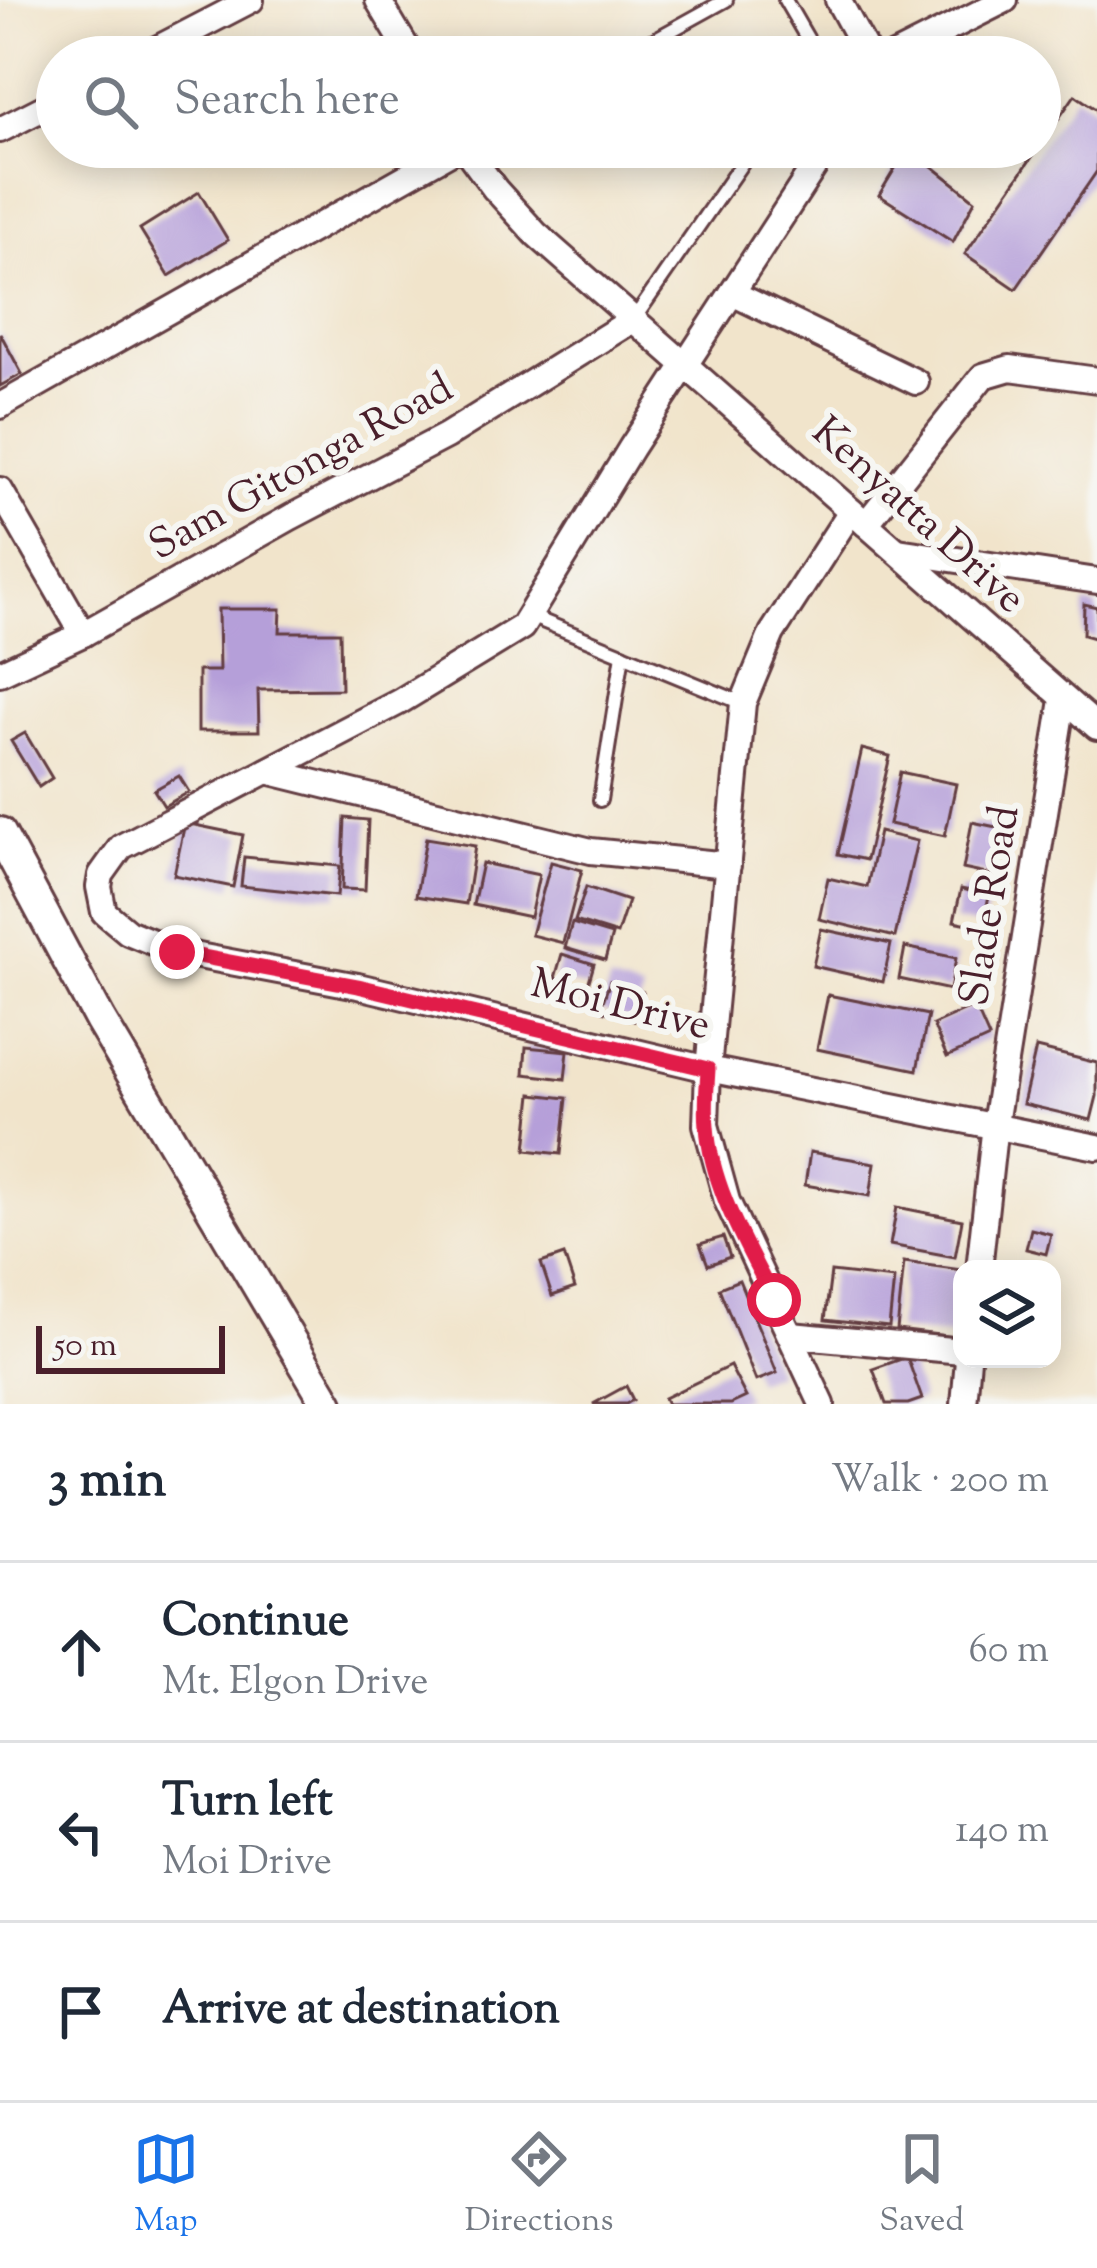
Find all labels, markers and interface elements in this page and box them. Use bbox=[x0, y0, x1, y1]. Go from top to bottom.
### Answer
search box bbox=[36, 36, 1061, 168]
icon: search bbox=[78, 69, 144, 135]
text: Search here bbox=[174, 70, 400, 135]
street label: Sam Gitonga Road bbox=[139, 361, 465, 577]
street label: Kenyatta Drive bbox=[797, 404, 1037, 630]
street label: Slade Road bbox=[947, 802, 1037, 1010]
route end bbox=[150, 925, 204, 979]
street label: Moi Drive bbox=[524, 956, 716, 1058]
map controls bbox=[953, 1260, 1061, 1368]
button: layers bbox=[953, 1260, 1061, 1368]
route start bbox=[747, 1273, 801, 1327]
scale bar bbox=[36, 1320, 225, 1373]
text: 50 m bbox=[54, 1323, 117, 1371]
text: 3 min bbox=[48, 1446, 166, 1519]
text: Walk · 200 m bbox=[831, 1454, 1049, 1510]
text: Continue bbox=[162, 1591, 349, 1656]
icon: ahead bbox=[48, 1619, 114, 1685]
text: 60 m bbox=[968, 1624, 1049, 1680]
text: Mt. Elgon Drive bbox=[162, 1656, 428, 1712]
text: Turn left bbox=[162, 1771, 333, 1836]
icon: left bbox=[48, 1799, 114, 1865]
text: 140 m bbox=[955, 1804, 1049, 1860]
text: Moi Drive bbox=[162, 1836, 332, 1892]
icon: arrive bbox=[48, 1979, 114, 2045]
text: Arrive at destination bbox=[162, 1979, 560, 2044]
tab: Map bbox=[133, 2126, 199, 2246]
tab: Directions bbox=[465, 2126, 614, 2246]
tab: Saved bbox=[879, 2126, 964, 2246]

